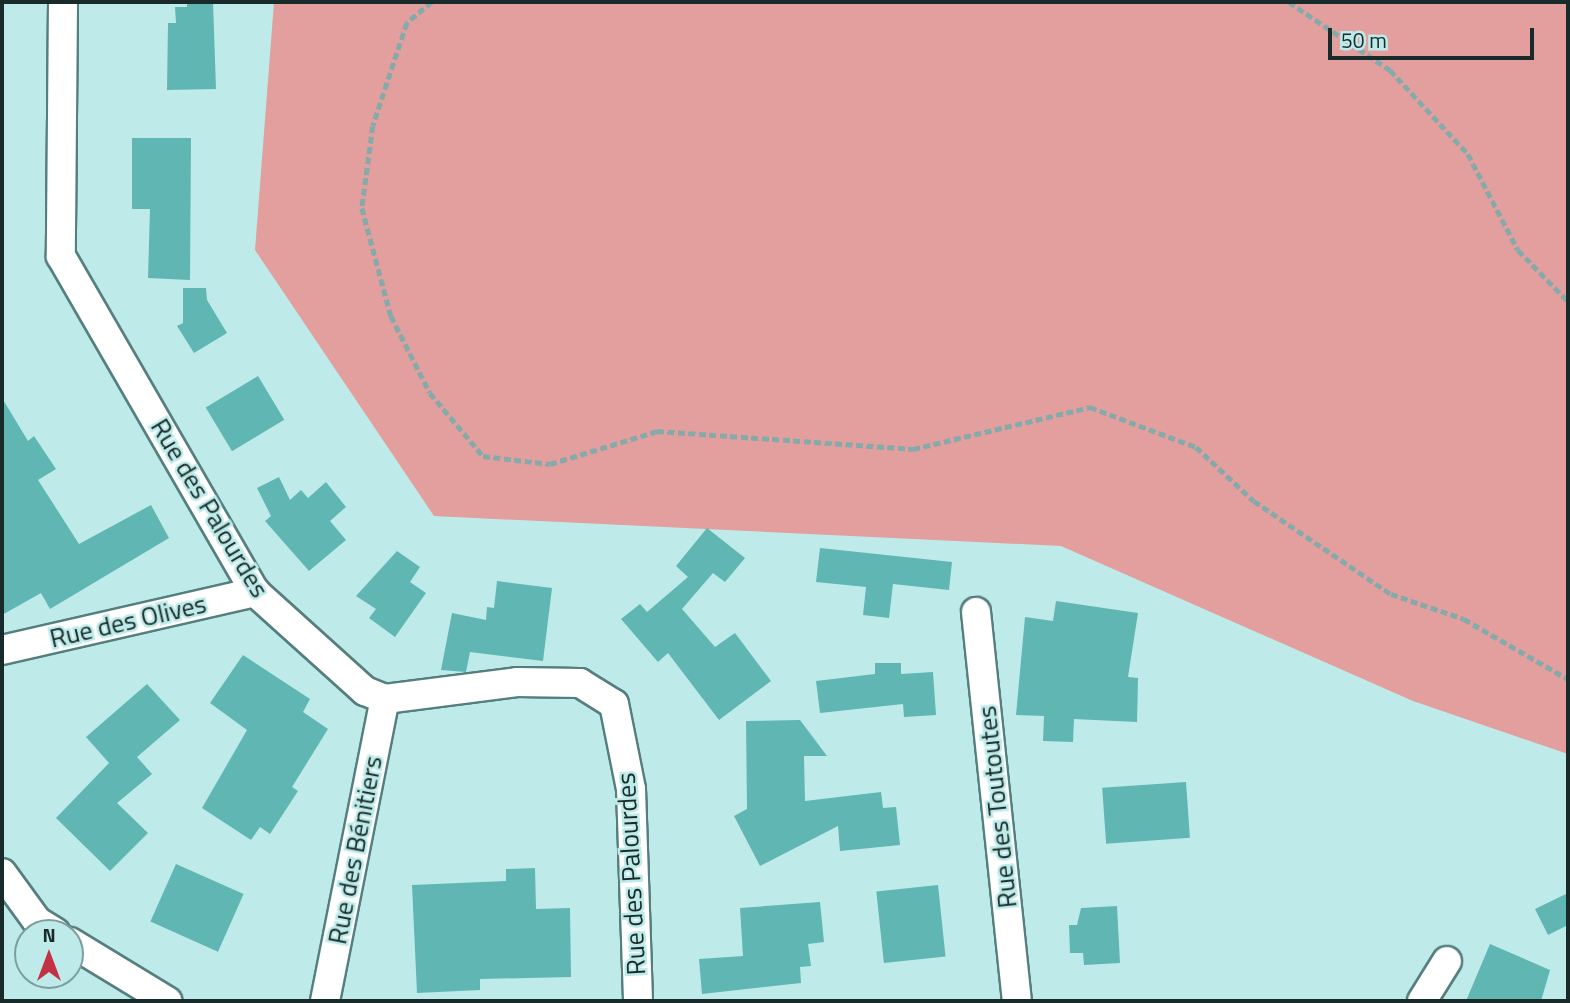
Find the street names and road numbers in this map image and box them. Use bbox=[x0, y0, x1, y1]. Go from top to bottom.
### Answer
street label: Rue des Palourdes bbox=[144, 413, 276, 603]
street label: Rue des Olives bbox=[47, 588, 209, 654]
street label: Rue des Toutoutes bbox=[971, 704, 1023, 910]
street label: Rue des Bénitiers bbox=[321, 753, 389, 947]
street label: Rue des Palourdes bbox=[610, 772, 652, 976]

